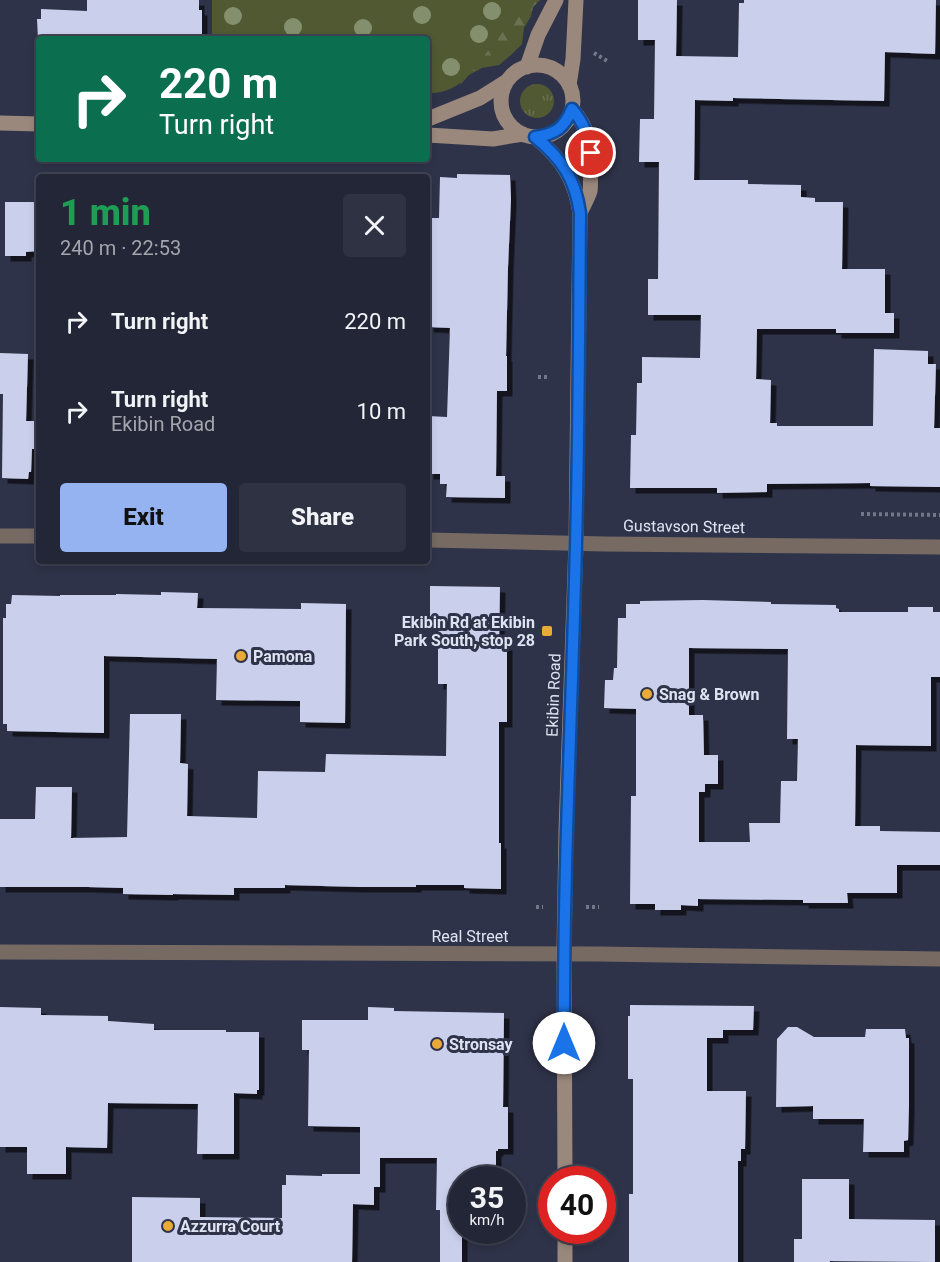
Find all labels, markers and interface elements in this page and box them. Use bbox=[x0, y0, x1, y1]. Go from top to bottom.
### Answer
text: 220 m bbox=[159, 59, 278, 108]
icon: right bbox=[60, 60, 138, 138]
text: Turn right bbox=[159, 109, 274, 141]
pin bbox=[565, 127, 616, 178]
icon: arrive bbox=[574, 136, 607, 169]
text: 1 min bbox=[60, 192, 151, 234]
button: close bbox=[343, 194, 406, 257]
text: 240 m · 22:53 bbox=[60, 236, 181, 260]
icon: right bbox=[60, 305, 93, 338]
text: Turn right bbox=[111, 309, 208, 334]
text: 220 m bbox=[344, 309, 406, 334]
text: Turn right bbox=[111, 387, 208, 412]
icon: right bbox=[60, 395, 93, 428]
text: 10 m bbox=[357, 399, 406, 424]
text: Ekibin Road bbox=[111, 412, 215, 436]
button: Exit bbox=[60, 483, 227, 552]
button: Share bbox=[239, 483, 406, 552]
street label: Gustavson Street bbox=[623, 516, 745, 537]
place label: Ekibin Rd at Ekibin Park South, stop 28 bbox=[394, 613, 535, 650]
marker: Ekibin Rd at Ekibin Park South, stop 28 bbox=[540, 624, 554, 638]
place label: Pamona bbox=[253, 647, 313, 666]
marker: Pamona bbox=[234, 649, 248, 663]
street label: Ekibin Road bbox=[543, 653, 564, 737]
place label: Snag & Brown bbox=[659, 685, 760, 704]
marker: Snag & Brown bbox=[640, 687, 654, 701]
street label: Real Street bbox=[431, 927, 509, 946]
position arrow bbox=[532, 1011, 596, 1075]
place label: Stronsay bbox=[449, 1035, 514, 1054]
marker: Stronsay bbox=[430, 1037, 444, 1051]
speed limit sign: 40 bbox=[538, 1166, 616, 1244]
text: 35 bbox=[470, 1180, 504, 1215]
text: km/h bbox=[469, 1211, 505, 1229]
place label: Azzurra Court bbox=[180, 1217, 281, 1236]
marker: Azzurra Court bbox=[161, 1219, 175, 1233]

